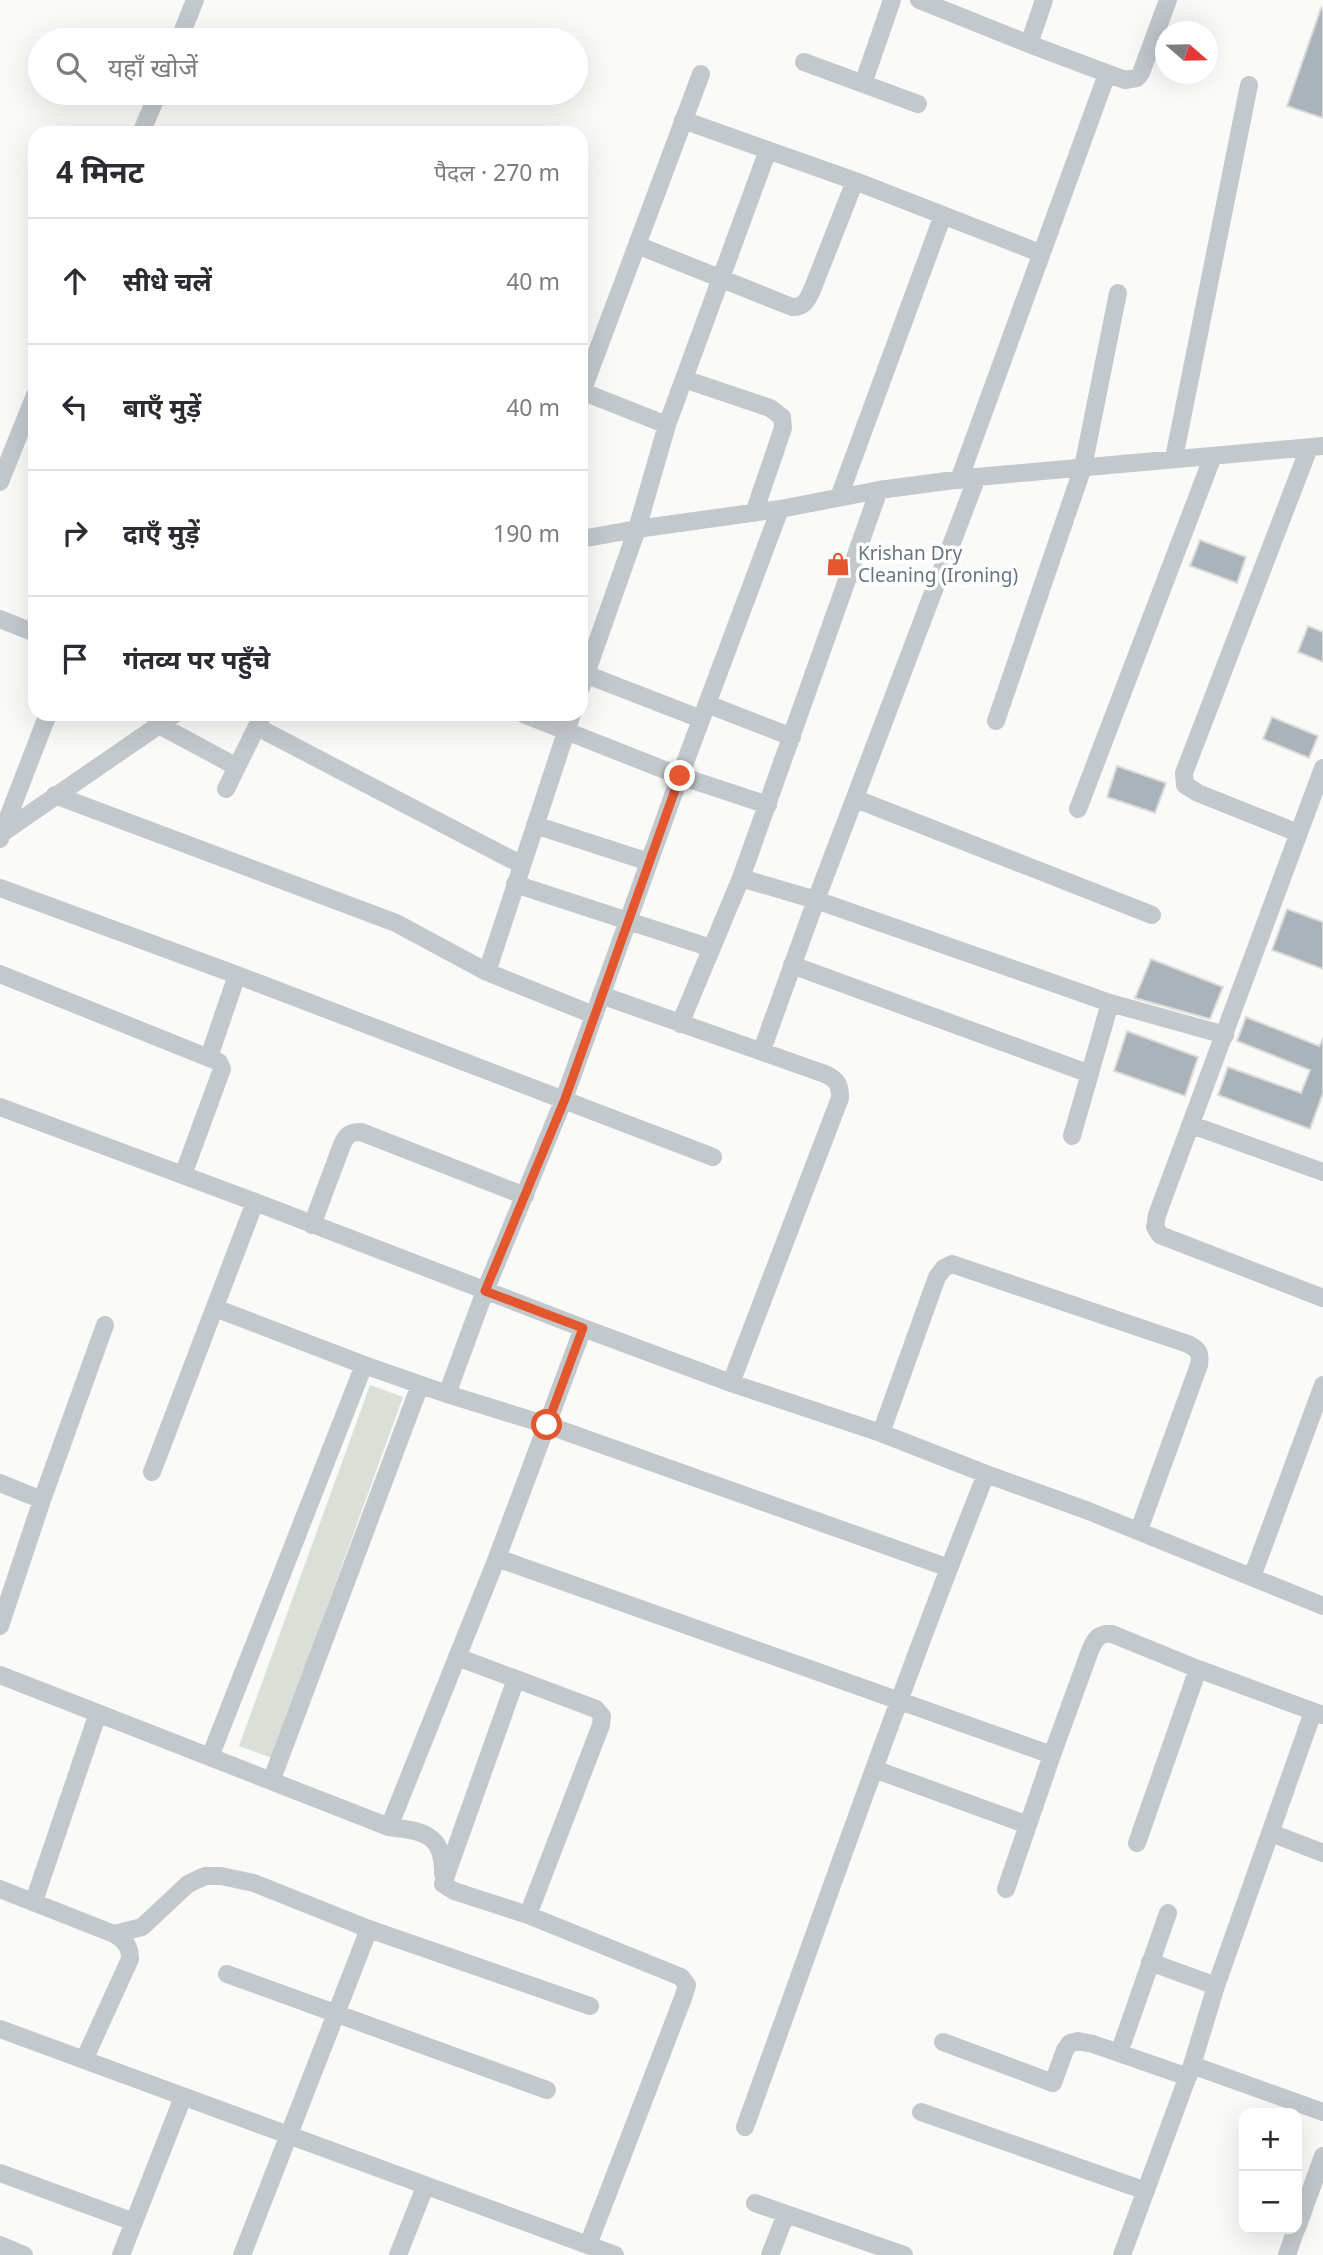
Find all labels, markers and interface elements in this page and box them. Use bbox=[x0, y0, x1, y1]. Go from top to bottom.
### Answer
north arrow bbox=[1155, 21, 1218, 84]
search box bbox=[28, 28, 588, 105]
icon: search bbox=[52, 48, 90, 86]
text: यहाँ खोजें bbox=[108, 49, 198, 85]
text: 4 मिनट bbox=[56, 151, 144, 192]
text: पैदल · 270 m bbox=[434, 156, 560, 188]
icon: ahead bbox=[56, 262, 94, 300]
text: सीधे चलें bbox=[123, 263, 212, 299]
text: 40 m bbox=[506, 265, 560, 297]
icon: left bbox=[56, 388, 94, 426]
text: बाएँ मुड़ें bbox=[123, 389, 201, 425]
text: 40 m bbox=[506, 391, 560, 423]
icon: right bbox=[56, 514, 94, 552]
text: दाएँ मुड़ें bbox=[123, 515, 200, 551]
text: 190 m bbox=[493, 517, 560, 549]
place label: Krishan Dry Cleaning (Ironing) bbox=[858, 540, 1018, 588]
shop icon: Krishan Dry Cleaning (Ironing) bbox=[824, 550, 852, 578]
icon: arrive bbox=[56, 640, 94, 678]
text: गंतव्य पर पहुँचे bbox=[123, 641, 270, 677]
route end bbox=[664, 760, 695, 791]
route start bbox=[531, 1409, 562, 1440]
map controls bbox=[1239, 2108, 1302, 2234]
button: + bbox=[1239, 2108, 1302, 2171]
button: − bbox=[1239, 2171, 1302, 2234]

